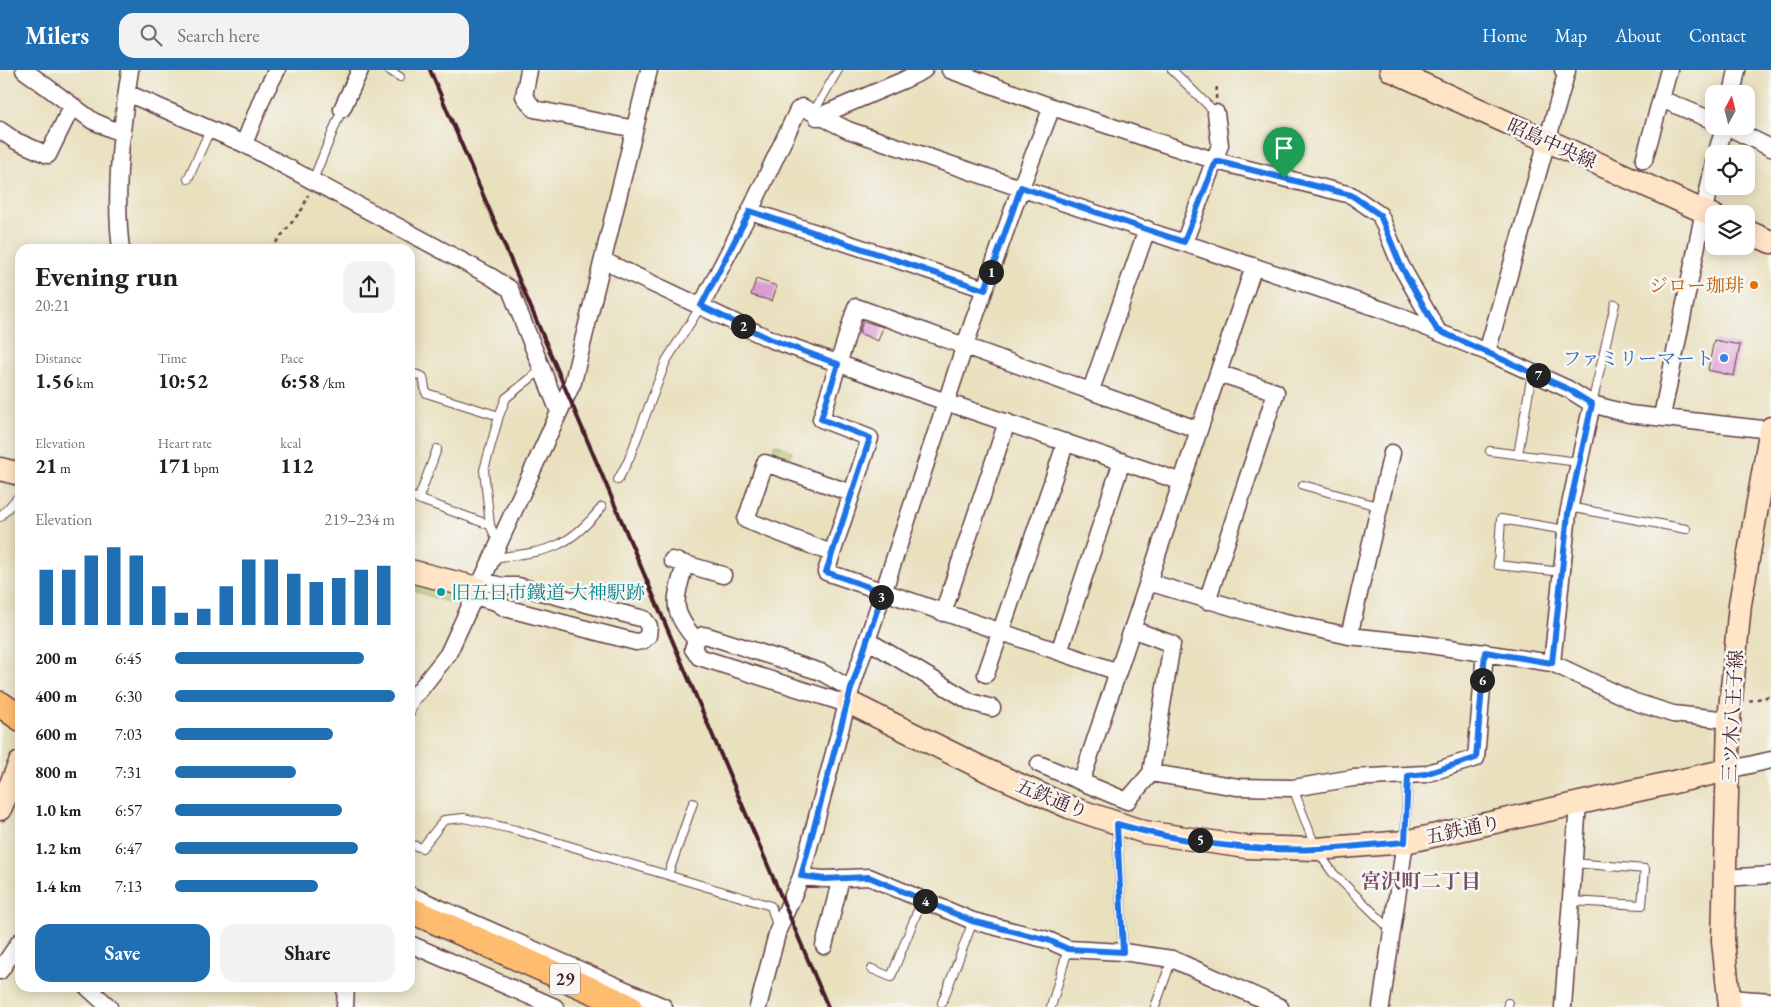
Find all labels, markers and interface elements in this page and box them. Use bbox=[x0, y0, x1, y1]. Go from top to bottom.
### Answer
search box bbox=[119, 13, 469, 58]
text: Milers bbox=[25, 20, 89, 51]
icon: search bbox=[137, 21, 165, 49]
text: Search here bbox=[177, 23, 260, 48]
text: Home bbox=[1482, 24, 1527, 47]
text: Map bbox=[1555, 24, 1587, 47]
text: About bbox=[1615, 24, 1661, 47]
text: Contact bbox=[1689, 24, 1746, 47]
north arrow bbox=[1705, 85, 1755, 135]
map controls bbox=[1705, 85, 1755, 255]
street label: 昭島中央線 bbox=[1503, 113, 1600, 174]
pin bbox=[1263, 127, 1305, 178]
icon: arrive bbox=[1270, 134, 1298, 162]
button: locate bbox=[1705, 145, 1755, 195]
button: layers bbox=[1705, 205, 1755, 255]
text: Evening run bbox=[35, 258, 178, 294]
pin: 1 bbox=[978, 260, 1004, 284]
button: share bbox=[343, 261, 395, 313]
text: 1 bbox=[988, 263, 995, 281]
place label: ジロー珈琲 bbox=[1649, 273, 1744, 298]
marker: ジロー珈琲 bbox=[1748, 279, 1760, 291]
text: 20:21 bbox=[35, 295, 70, 316]
pin: 2 bbox=[730, 314, 756, 338]
text: 2 bbox=[740, 317, 747, 335]
place label: ファミリーマート bbox=[1562, 346, 1714, 371]
text: Distance bbox=[35, 349, 82, 367]
text: Time bbox=[158, 349, 187, 367]
text: Pace bbox=[280, 349, 304, 367]
marker: ファミリーマート bbox=[1718, 352, 1730, 364]
pin: 7 bbox=[1526, 362, 1550, 388]
text: 7 bbox=[1535, 366, 1542, 384]
text: 1.56 bbox=[35, 367, 74, 394]
text: 10:52 bbox=[158, 367, 208, 394]
text: 6:58 bbox=[280, 367, 320, 394]
text: km bbox=[74, 374, 94, 392]
text: /km bbox=[320, 374, 345, 392]
text: Elevation bbox=[35, 434, 85, 452]
text: Heart rate bbox=[158, 434, 212, 452]
text: kcal bbox=[280, 434, 301, 452]
text: 21 bbox=[35, 452, 57, 479]
text: 171 bbox=[158, 452, 191, 479]
text: 112 bbox=[280, 452, 314, 479]
text: m bbox=[57, 459, 71, 477]
text: bpm bbox=[191, 459, 219, 477]
text: Elevation bbox=[35, 509, 93, 530]
text: 219–234 m bbox=[324, 509, 395, 530]
place label: 旧五日市鐵道 大神駅跡 bbox=[451, 580, 645, 605]
pin: 3 bbox=[868, 584, 894, 610]
marker: 旧五日市鐵道 大神駅跡 bbox=[435, 586, 447, 598]
text: 3 bbox=[878, 588, 885, 606]
text: 200 m bbox=[35, 648, 77, 669]
text: 6:45 bbox=[115, 648, 142, 669]
street label: 三ツ木八王子線 bbox=[1717, 649, 1748, 783]
pin: 6 bbox=[1470, 668, 1494, 692]
text: 6 bbox=[1479, 671, 1486, 689]
text: 400 m bbox=[35, 686, 77, 707]
text: 6:30 bbox=[115, 686, 142, 707]
text: 600 m bbox=[35, 724, 77, 745]
text: 7:03 bbox=[115, 724, 142, 745]
text: 800 m bbox=[35, 762, 77, 783]
text: 7:31 bbox=[115, 762, 142, 783]
street label: 五鉄通り bbox=[1012, 773, 1092, 824]
text: 1.0 km bbox=[35, 800, 81, 821]
text: 6:57 bbox=[115, 800, 142, 821]
street label: 五鉄通り bbox=[1423, 809, 1503, 850]
pin: 5 bbox=[1188, 828, 1212, 852]
text: 5 bbox=[1197, 831, 1204, 849]
text: 1.2 km bbox=[35, 838, 81, 859]
text: 6:47 bbox=[115, 838, 142, 859]
district label: 宮沢町二丁目 bbox=[1361, 868, 1481, 894]
text: 1.4 km bbox=[35, 876, 81, 897]
text: 7:13 bbox=[115, 876, 142, 897]
pin: 4 bbox=[912, 888, 938, 914]
text: 4 bbox=[922, 892, 929, 910]
button: Save bbox=[35, 924, 210, 982]
button: Share bbox=[220, 924, 395, 982]
road number: 29 bbox=[550, 964, 580, 994]

